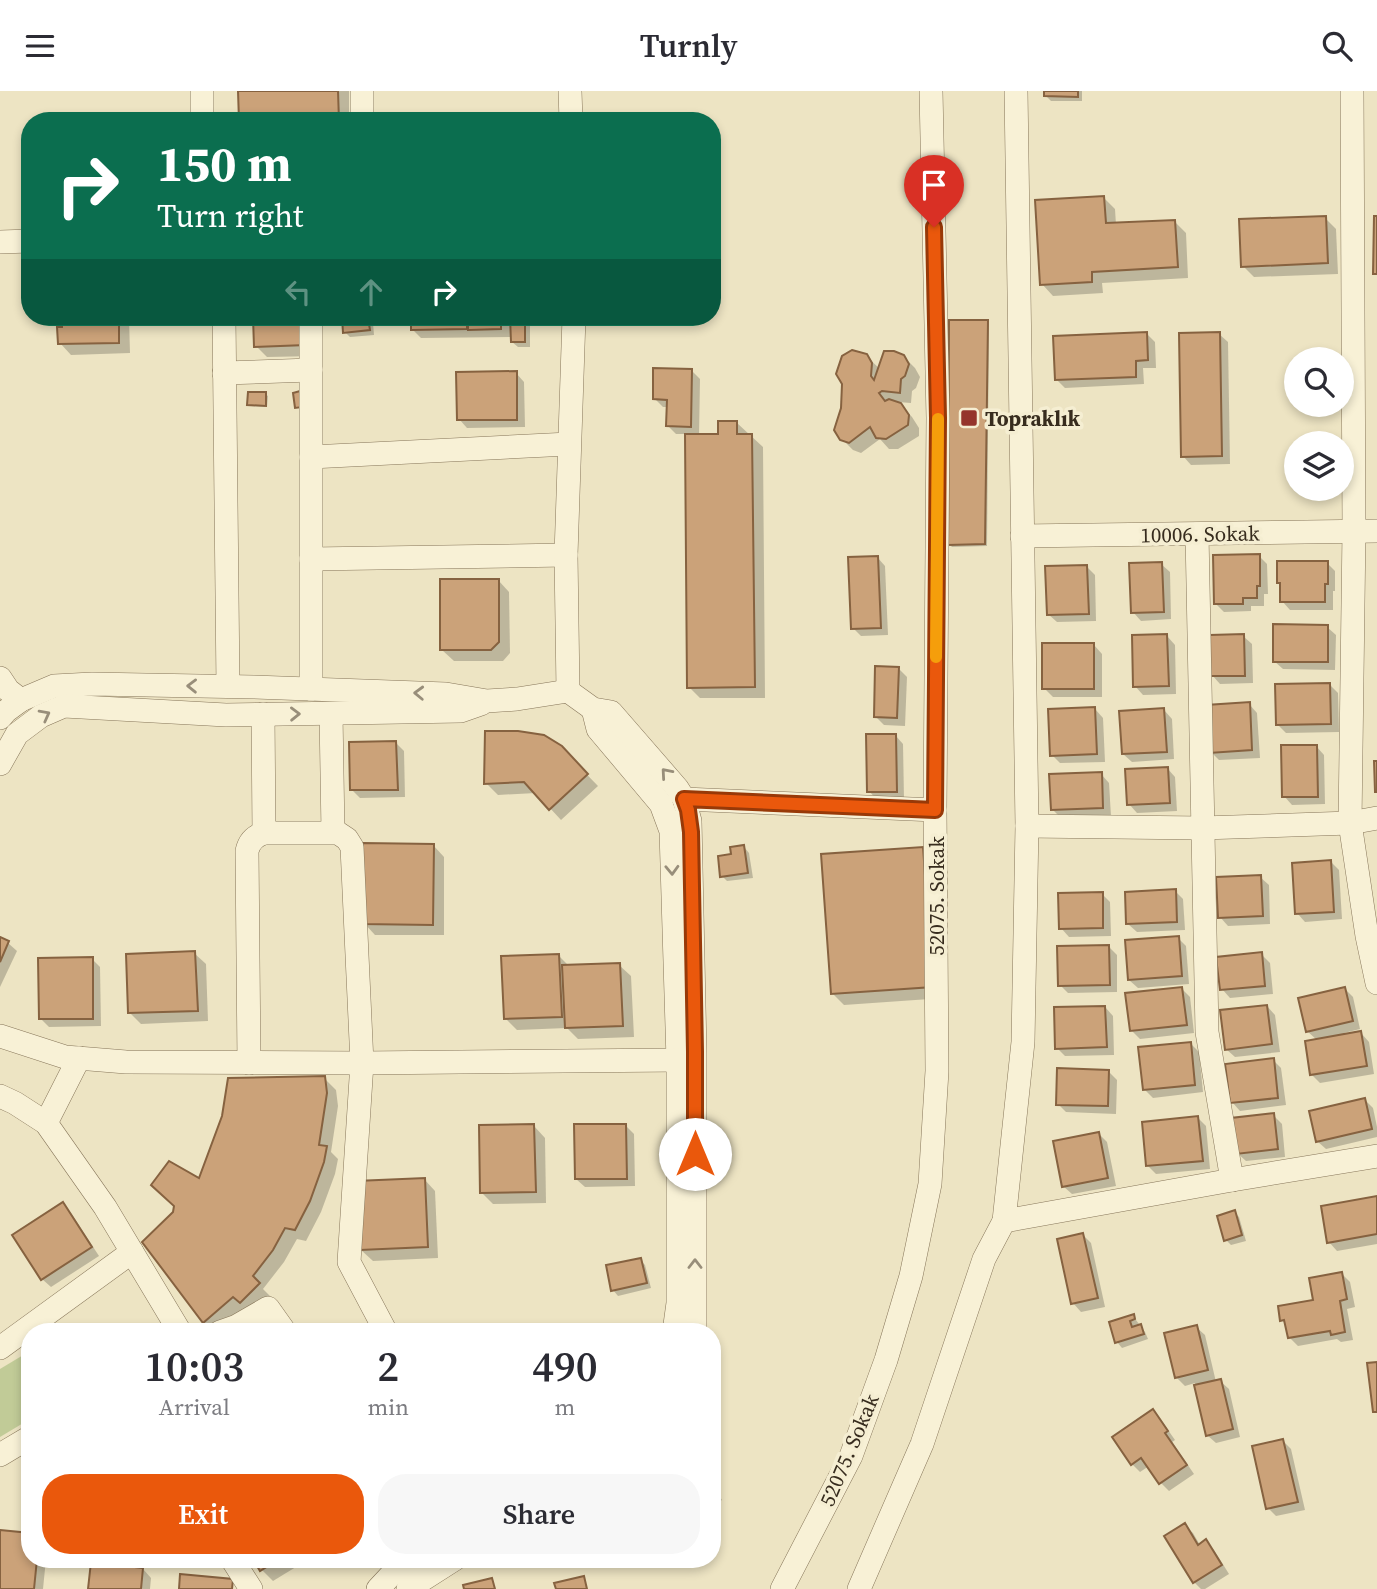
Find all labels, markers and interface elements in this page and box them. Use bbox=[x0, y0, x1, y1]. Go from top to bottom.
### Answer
text: Turnly bbox=[640, 24, 737, 68]
icon: menu bbox=[21, 27, 59, 65]
icon: search bbox=[1318, 27, 1356, 65]
text: 150 m bbox=[157, 130, 292, 197]
icon: right bbox=[42, 140, 133, 231]
pin bbox=[904, 155, 964, 227]
icon: arrive bbox=[915, 166, 953, 204]
text: Turn right bbox=[157, 194, 303, 238]
icon: left bbox=[279, 273, 317, 311]
icon: ahead bbox=[352, 273, 390, 311]
icon: right bbox=[425, 273, 463, 311]
map controls bbox=[1284, 347, 1354, 501]
button: search bbox=[1284, 347, 1354, 417]
place label: Topraklık bbox=[985, 404, 1081, 433]
marker: Topraklık bbox=[959, 408, 979, 428]
button: layers bbox=[1284, 431, 1354, 501]
street label: 10006. Sokak bbox=[1140, 518, 1260, 550]
one-way arrow bbox=[186, 678, 197, 693]
one-way arrow bbox=[413, 685, 424, 700]
one-way arrow bbox=[290, 706, 300, 722]
one-way arrow bbox=[38, 710, 50, 723]
one-way arrow bbox=[662, 769, 674, 782]
street label: 52075. Sokak bbox=[922, 836, 951, 956]
one-way arrow bbox=[665, 865, 680, 876]
position arrow bbox=[658, 1117, 732, 1191]
one-way arrow bbox=[687, 1258, 703, 1268]
text: 10:03 bbox=[144, 1337, 244, 1395]
text: 2 bbox=[377, 1337, 399, 1395]
text: 490 bbox=[532, 1337, 598, 1395]
street label: 52075. Sokak bbox=[812, 1389, 886, 1511]
text: Arrival bbox=[159, 1391, 230, 1423]
text: min bbox=[367, 1391, 409, 1423]
text: m bbox=[555, 1391, 575, 1423]
button: Exit bbox=[42, 1474, 364, 1554]
button: Share bbox=[378, 1474, 700, 1554]

